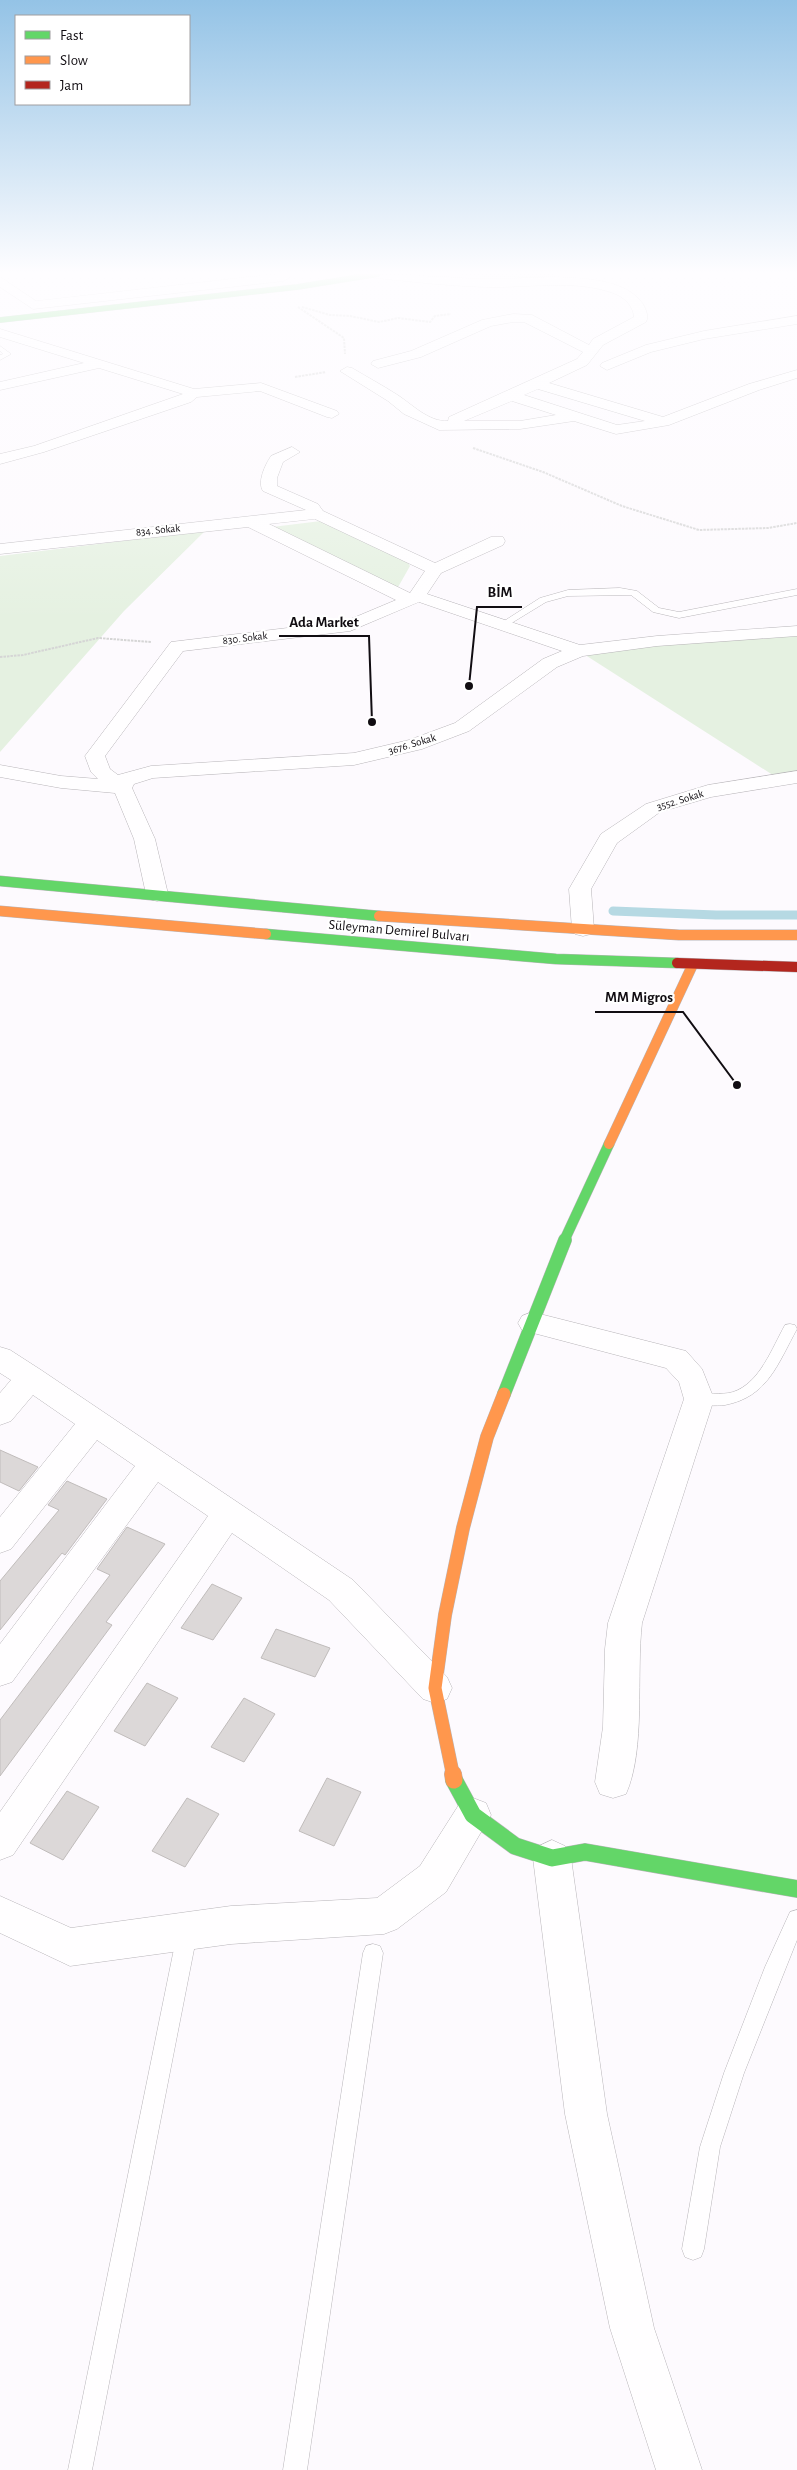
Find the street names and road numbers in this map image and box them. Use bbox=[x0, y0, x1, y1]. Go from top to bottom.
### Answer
street label: 834. Sokak bbox=[135, 522, 181, 538]
street label: 830. Sokak bbox=[222, 630, 268, 646]
street label: 3676. Sokak bbox=[387, 732, 437, 756]
street label: 3552. Sokak bbox=[655, 788, 705, 812]
street label: Süleyman Demirel Bulvarı bbox=[328, 918, 470, 944]

